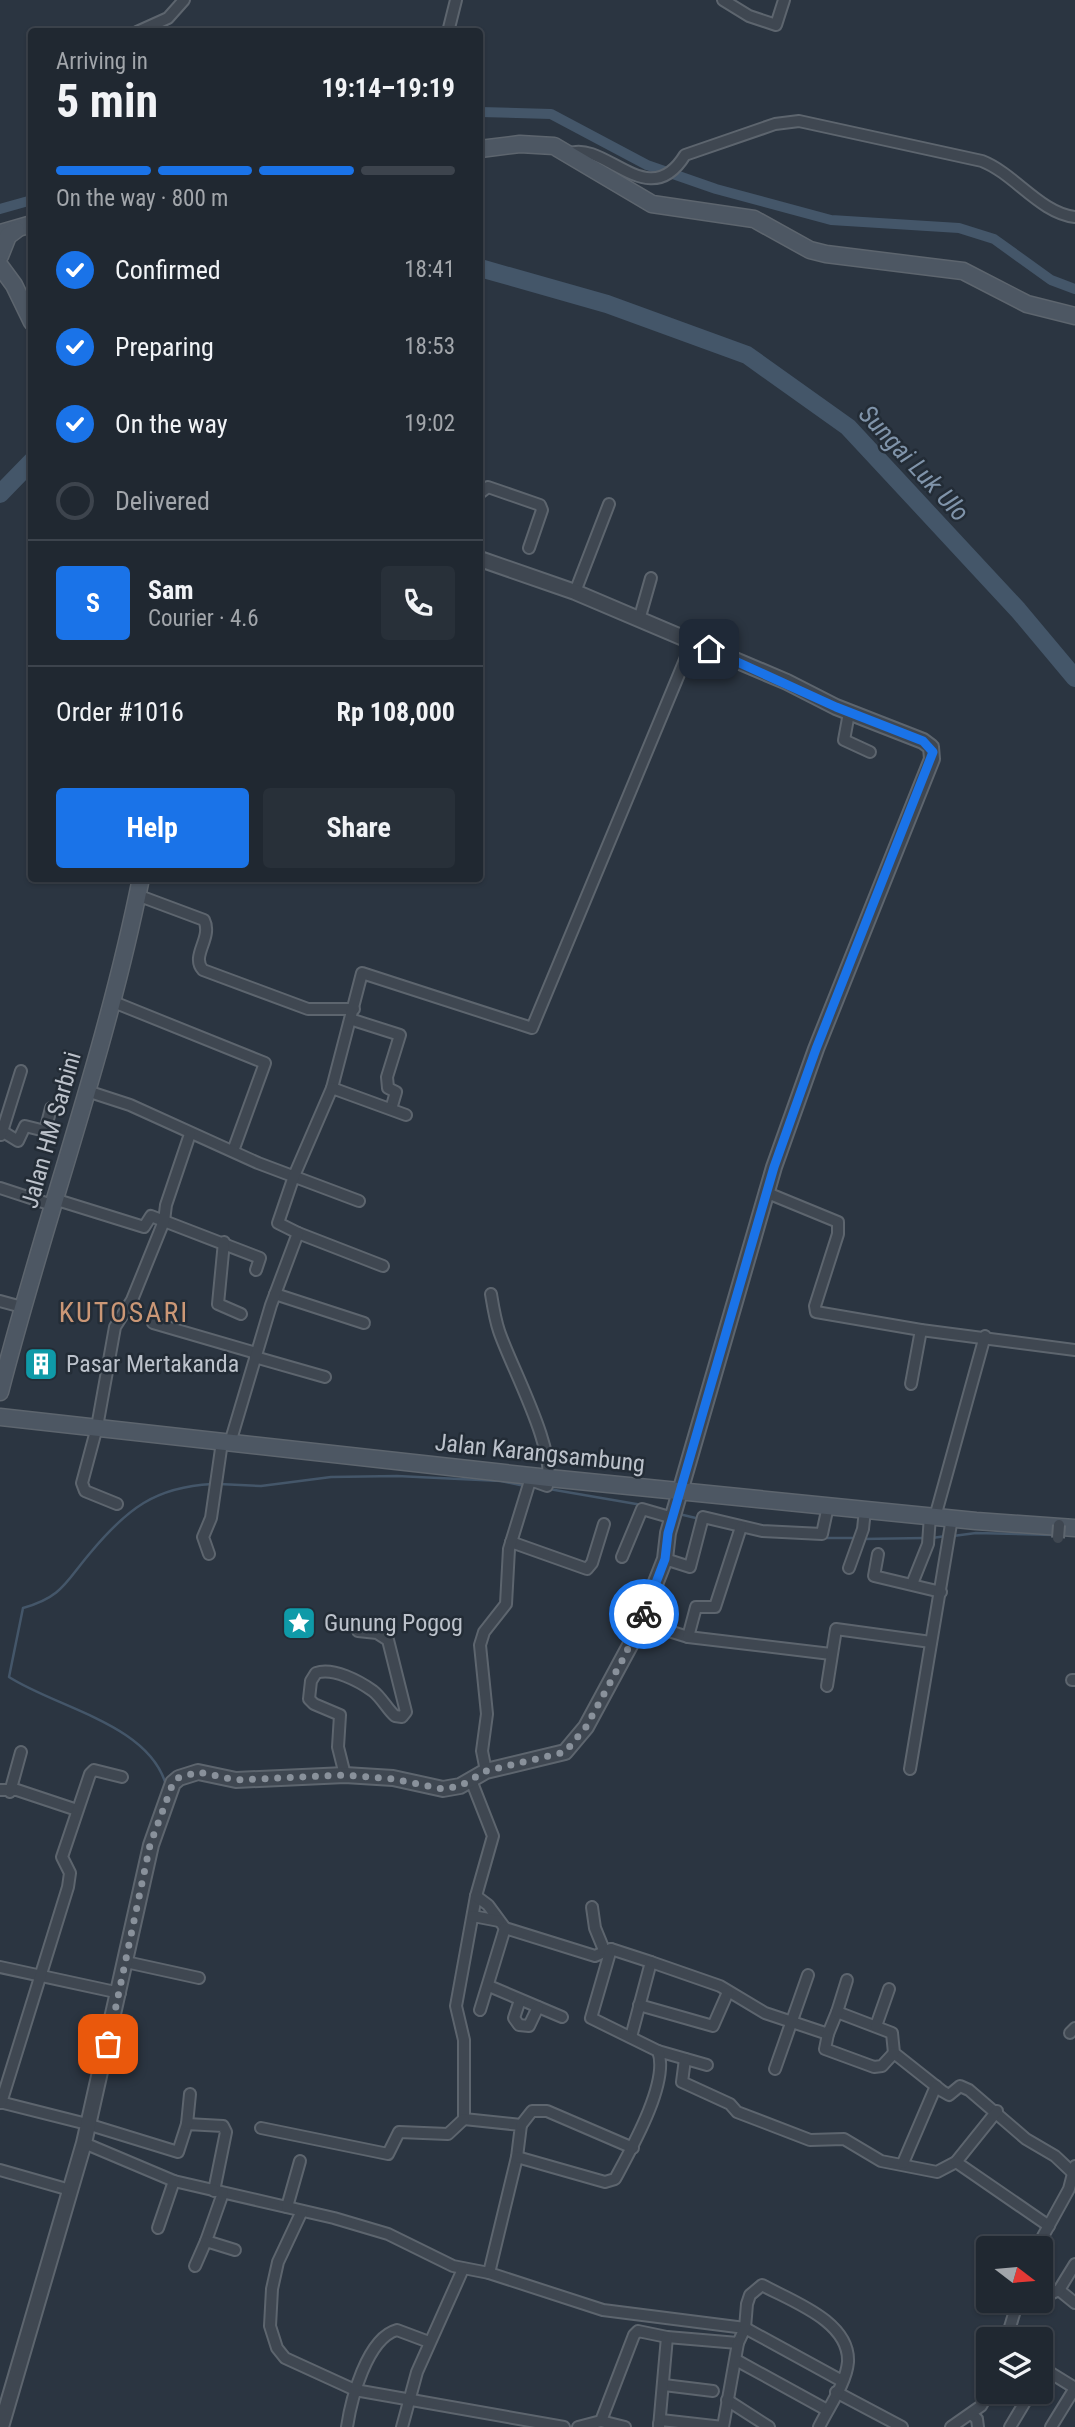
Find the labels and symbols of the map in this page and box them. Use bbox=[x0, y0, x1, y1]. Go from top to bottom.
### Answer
water label: Sungai Luk Ulo bbox=[853, 399, 975, 527]
pin bbox=[679, 619, 739, 679]
street label: Jalan HM Sarbini bbox=[15, 1049, 87, 1211]
district label: KUTOSARI bbox=[59, 1296, 189, 1329]
building icon: Pasar Mertakanda bbox=[22, 1345, 60, 1383]
place label: Pasar Mertakanda bbox=[66, 1350, 239, 1378]
street label: Jalan Karangsambung bbox=[434, 1428, 646, 1478]
courier bbox=[609, 1579, 679, 1649]
place icon: Gunung Pogog bbox=[280, 1604, 318, 1642]
place label: Gunung Pogog bbox=[324, 1609, 463, 1637]
pin bbox=[78, 2014, 138, 2074]
north arrow bbox=[976, 2236, 1054, 2314]

